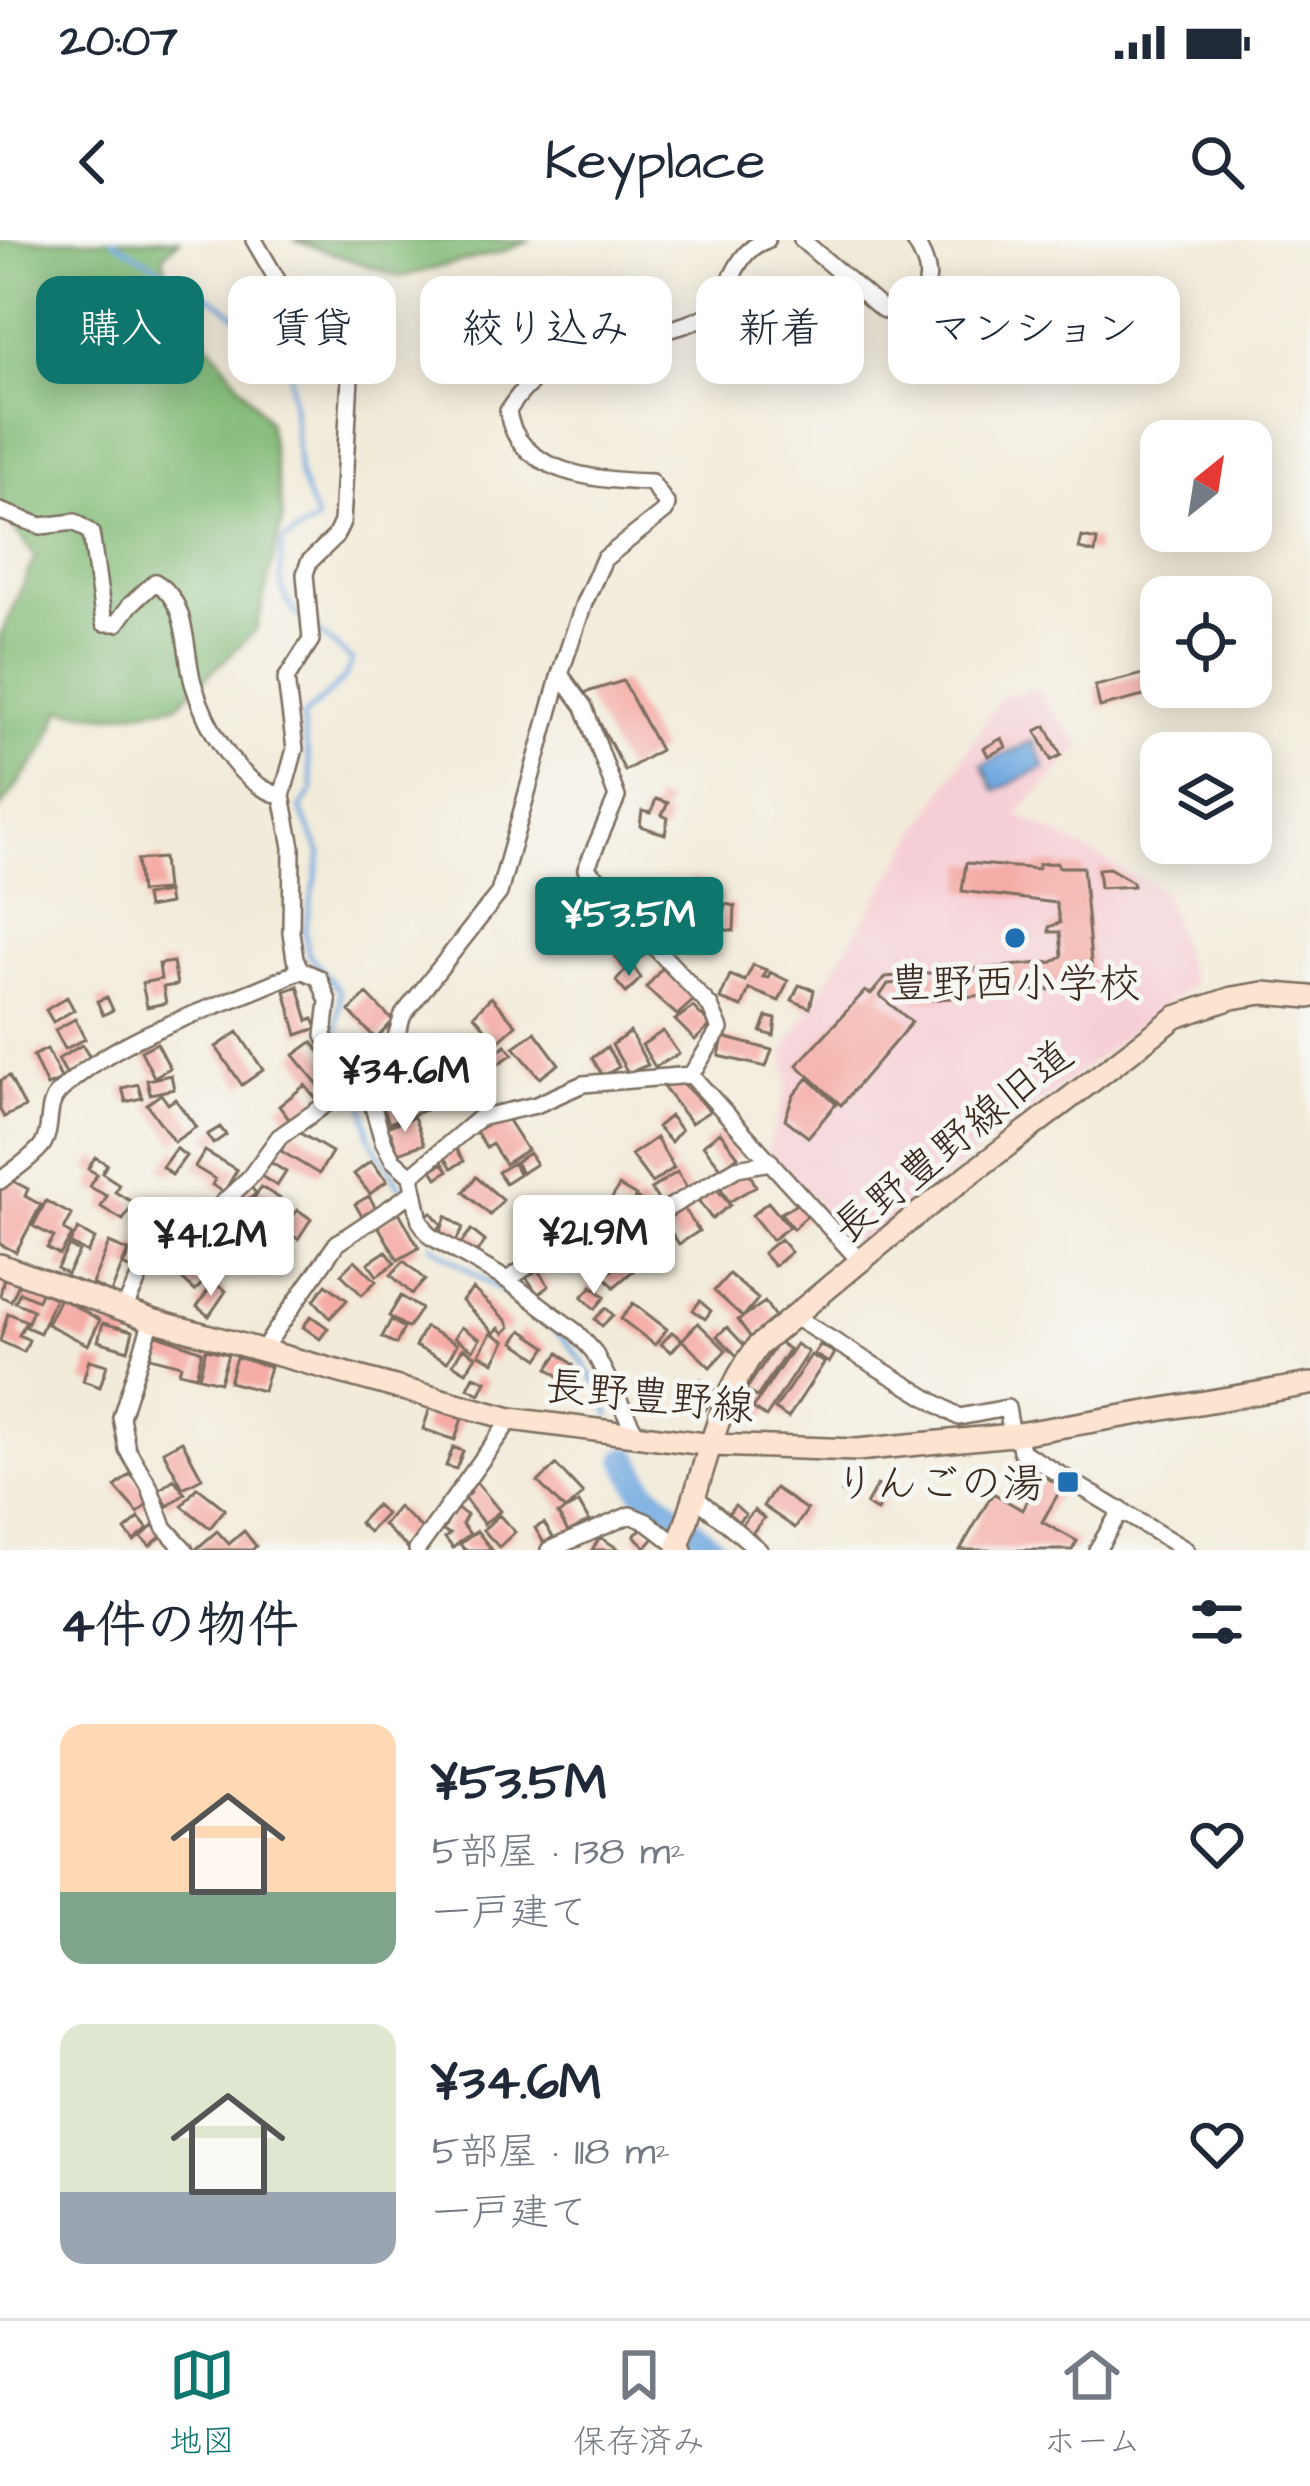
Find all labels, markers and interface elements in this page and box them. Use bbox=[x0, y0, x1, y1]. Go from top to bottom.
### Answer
text: 20:07 bbox=[60, 11, 178, 73]
text: Keyplace bbox=[545, 125, 765, 200]
icon: back bbox=[60, 129, 126, 195]
icon: search bbox=[1184, 129, 1250, 195]
chip: 購入 bbox=[36, 276, 204, 384]
chip: 賃貸 bbox=[228, 276, 396, 384]
chip: 絞り込み bbox=[420, 276, 672, 384]
chip: 新着 bbox=[696, 276, 864, 384]
chip: マンション bbox=[888, 276, 1180, 384]
north arrow bbox=[1140, 420, 1272, 552]
map controls bbox=[1140, 420, 1272, 864]
button: locate bbox=[1140, 576, 1272, 708]
button: layers bbox=[1140, 732, 1272, 864]
pin: ¥53.5M bbox=[531, 877, 727, 979]
text: ¥53.5M bbox=[562, 889, 696, 943]
marker: 豊野西小学校 bbox=[1002, 925, 1028, 951]
place label: 豊野西小学校 bbox=[889, 956, 1141, 1014]
street label: 長野豊野線旧道 bbox=[821, 1027, 1086, 1257]
pin: ¥34.6M bbox=[307, 1033, 503, 1135]
text: ¥34.6M bbox=[340, 1045, 470, 1099]
pin: ¥21.9M bbox=[496, 1195, 692, 1297]
pin: ¥41.2M bbox=[113, 1197, 309, 1299]
text: ¥21.9M bbox=[540, 1207, 648, 1261]
text: ¥41.2M bbox=[155, 1209, 267, 1263]
street label: 長野豊野線 bbox=[542, 1358, 757, 1438]
place label: りんごの湯 bbox=[834, 1456, 1044, 1514]
marker: りんごの湯 bbox=[1055, 1469, 1081, 1495]
icon: filters bbox=[1184, 1589, 1250, 1655]
text: 4件の物件 bbox=[60, 1591, 299, 1662]
text: ¥53.5M bbox=[432, 1748, 607, 1819]
icon: home bbox=[156, 1772, 300, 1916]
icon: heart bbox=[1184, 1811, 1250, 1877]
text: 5部屋 · 138 m² bbox=[432, 1826, 685, 1880]
text: 一戸建て bbox=[432, 1887, 588, 1941]
text: ¥34.6M bbox=[432, 2048, 601, 2119]
icon: home bbox=[156, 2072, 300, 2216]
icon: heart bbox=[1184, 2111, 1250, 2177]
text: 5部屋 · 118 m² bbox=[432, 2126, 670, 2180]
text: 一戸建て bbox=[432, 2187, 588, 2241]
tab: 地図 bbox=[169, 2342, 235, 2465]
tab: 保存済み bbox=[573, 2342, 705, 2465]
tab: ホーム bbox=[1043, 2342, 1141, 2465]

